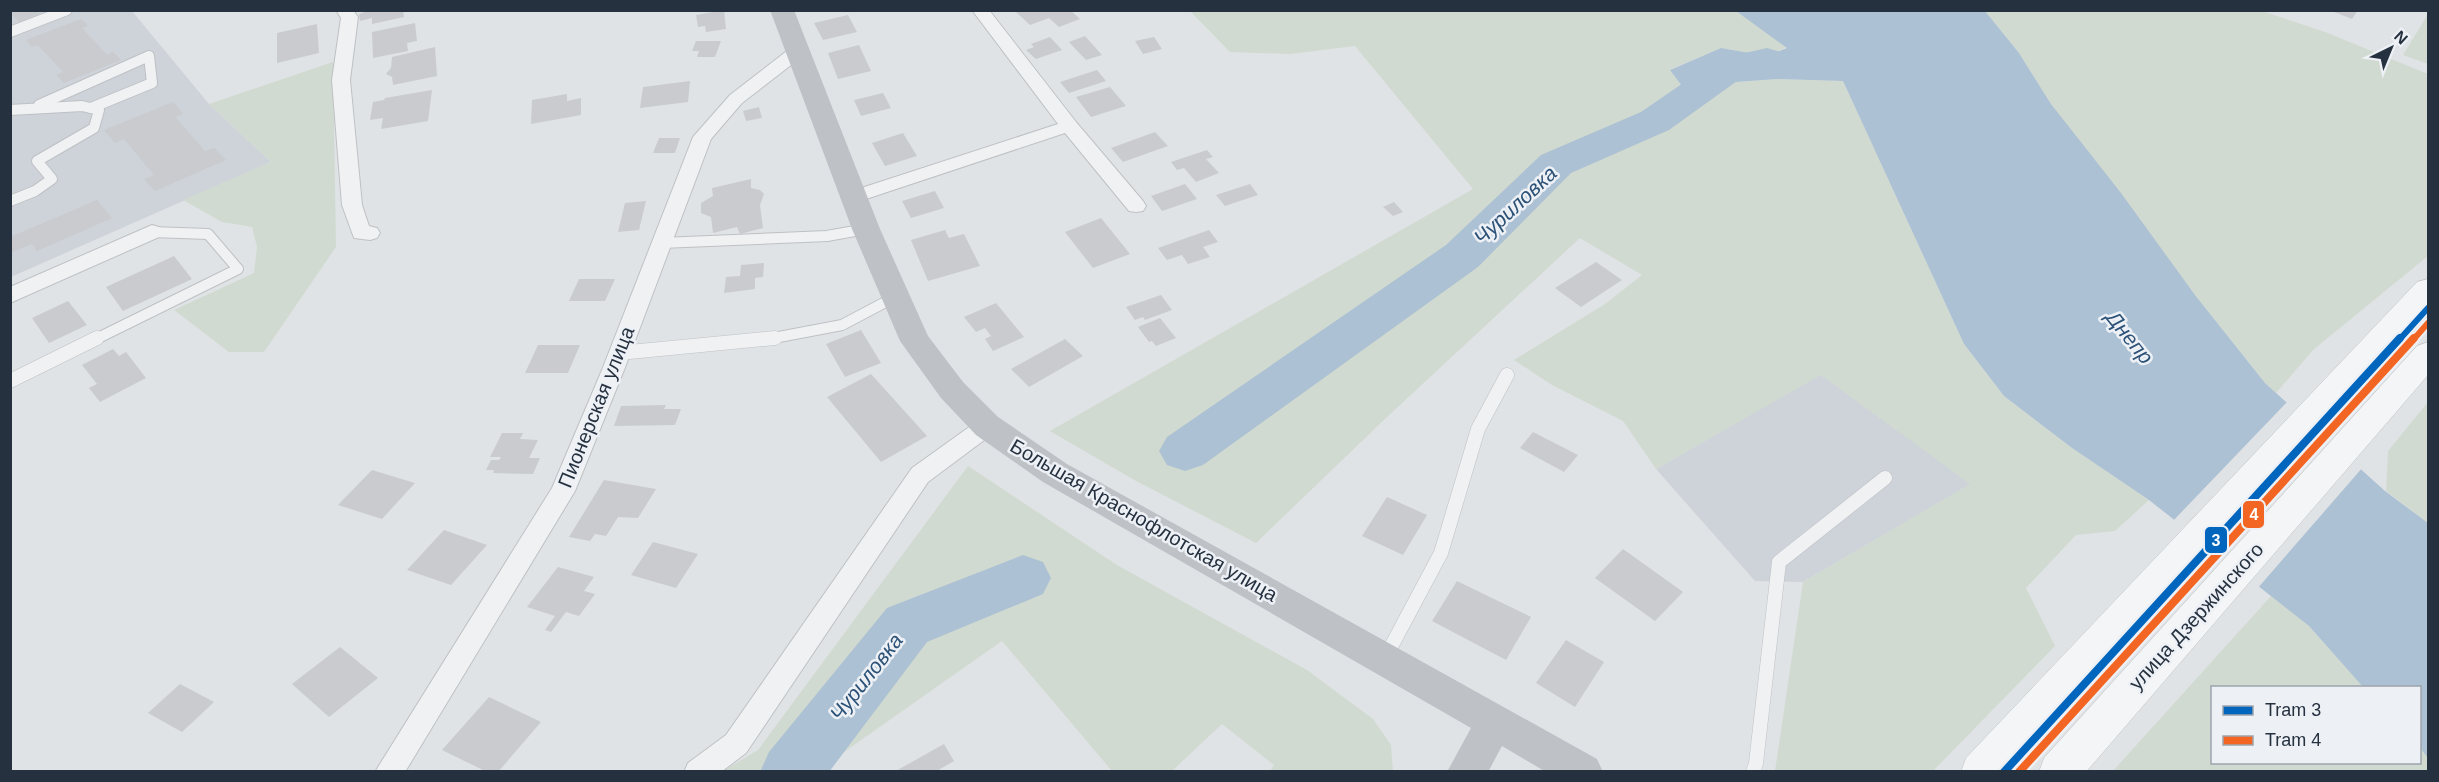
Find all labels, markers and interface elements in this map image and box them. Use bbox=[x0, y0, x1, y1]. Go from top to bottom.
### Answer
north arrow bbox=[2361, 18, 2421, 78]
text: N bbox=[2391, 27, 2411, 48]
water label: Чуриловка bbox=[1469, 161, 1561, 249]
water label: Днепр bbox=[2101, 304, 2158, 368]
street label: Пионерская улица bbox=[554, 322, 639, 491]
street label: Большая Краснофлотская улица bbox=[1007, 434, 1282, 606]
line badge: 4 bbox=[2242, 500, 2265, 529]
text: 4 bbox=[2250, 506, 2259, 523]
line badge: 3 bbox=[2204, 526, 2228, 554]
text: 3 bbox=[2212, 532, 2221, 549]
street label: улица Дзержинского bbox=[2124, 538, 2268, 694]
water label: Чуриловка bbox=[825, 629, 907, 725]
legend bbox=[2211, 686, 2421, 764]
text: Tram 3 bbox=[2265, 700, 2321, 720]
text: Tram 4 bbox=[2265, 730, 2321, 750]

